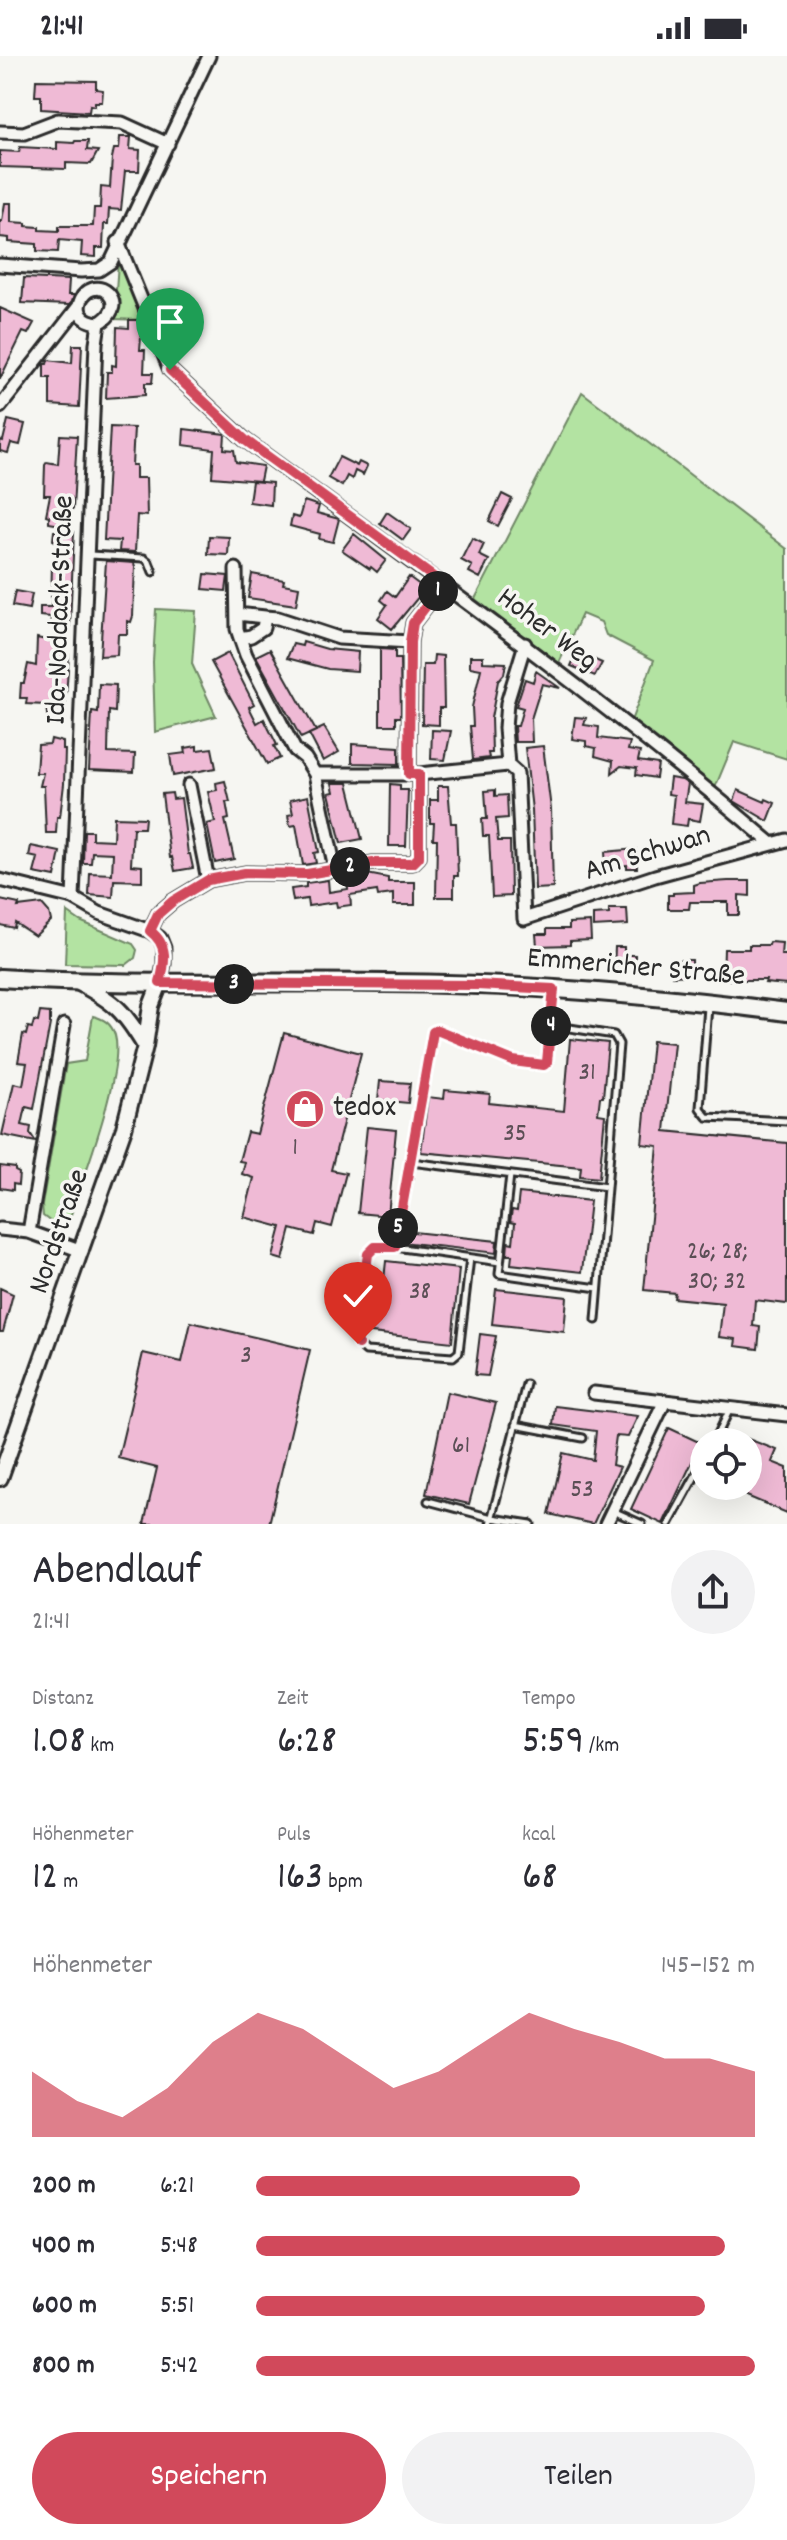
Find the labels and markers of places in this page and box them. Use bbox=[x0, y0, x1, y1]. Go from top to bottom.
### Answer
pin bbox=[136, 288, 204, 370]
pin: 1 bbox=[418, 571, 458, 611]
pin: 2 bbox=[330, 847, 370, 887]
pin: 3 bbox=[214, 964, 254, 1004]
pin: 4 bbox=[531, 1006, 571, 1046]
shop icon: tedox bbox=[284, 1088, 326, 1130]
place label: tedox bbox=[333, 1088, 396, 1131]
pin: 5 bbox=[378, 1208, 418, 1248]
pin bbox=[324, 1262, 392, 1344]

